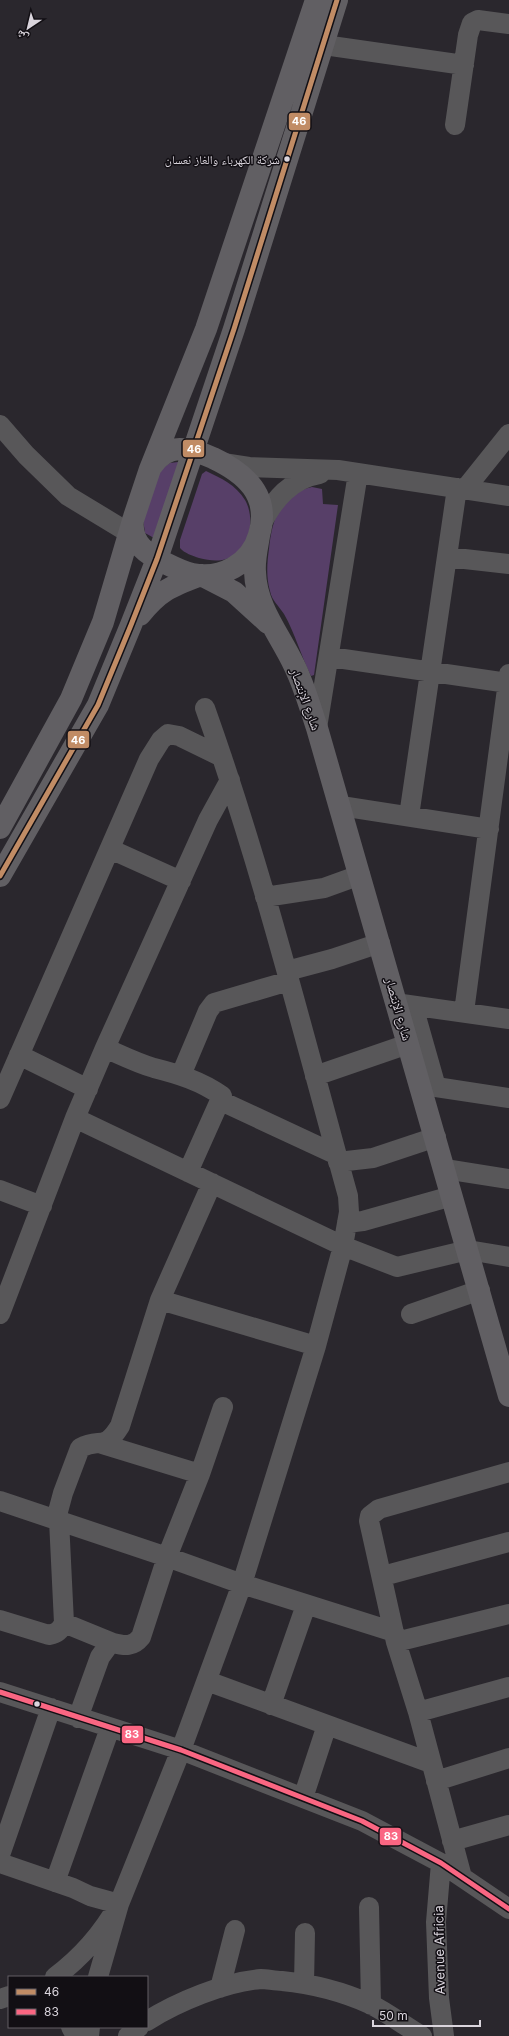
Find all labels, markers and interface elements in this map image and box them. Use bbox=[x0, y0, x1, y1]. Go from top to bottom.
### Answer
north arrow bbox=[8, 8, 48, 48]
text: ش bbox=[13, 26, 32, 45]
line badge: 46 bbox=[288, 112, 311, 131]
text: 46 bbox=[292, 114, 306, 128]
place label: شركة الكهرباء والغاز نعسان bbox=[165, 152, 280, 167]
marker: شركة الكهرباء والغاز نعسان bbox=[282, 154, 292, 164]
line badge: 46 bbox=[182, 439, 205, 458]
text: 46 bbox=[187, 442, 201, 456]
street label: شارع الإنتصار bbox=[285, 665, 325, 733]
line badge: 46 bbox=[67, 730, 90, 749]
text: 46 bbox=[71, 733, 85, 747]
street label: شارع الإنتصار bbox=[380, 975, 416, 1043]
unlabelled marker bbox=[32, 1699, 42, 1709]
line badge: 83 bbox=[121, 1725, 144, 1744]
text: 83 bbox=[125, 1727, 139, 1741]
line badge: 83 bbox=[379, 1827, 402, 1846]
text: 83 bbox=[384, 1829, 398, 1843]
street label: Avenue Africia bbox=[430, 1905, 448, 1995]
legend bbox=[8, 1976, 148, 2028]
text: 46 bbox=[44, 1984, 59, 1999]
scale bar bbox=[373, 2002, 480, 2028]
text: 83 bbox=[44, 2004, 59, 2019]
text: 50 m bbox=[379, 2008, 408, 2023]

